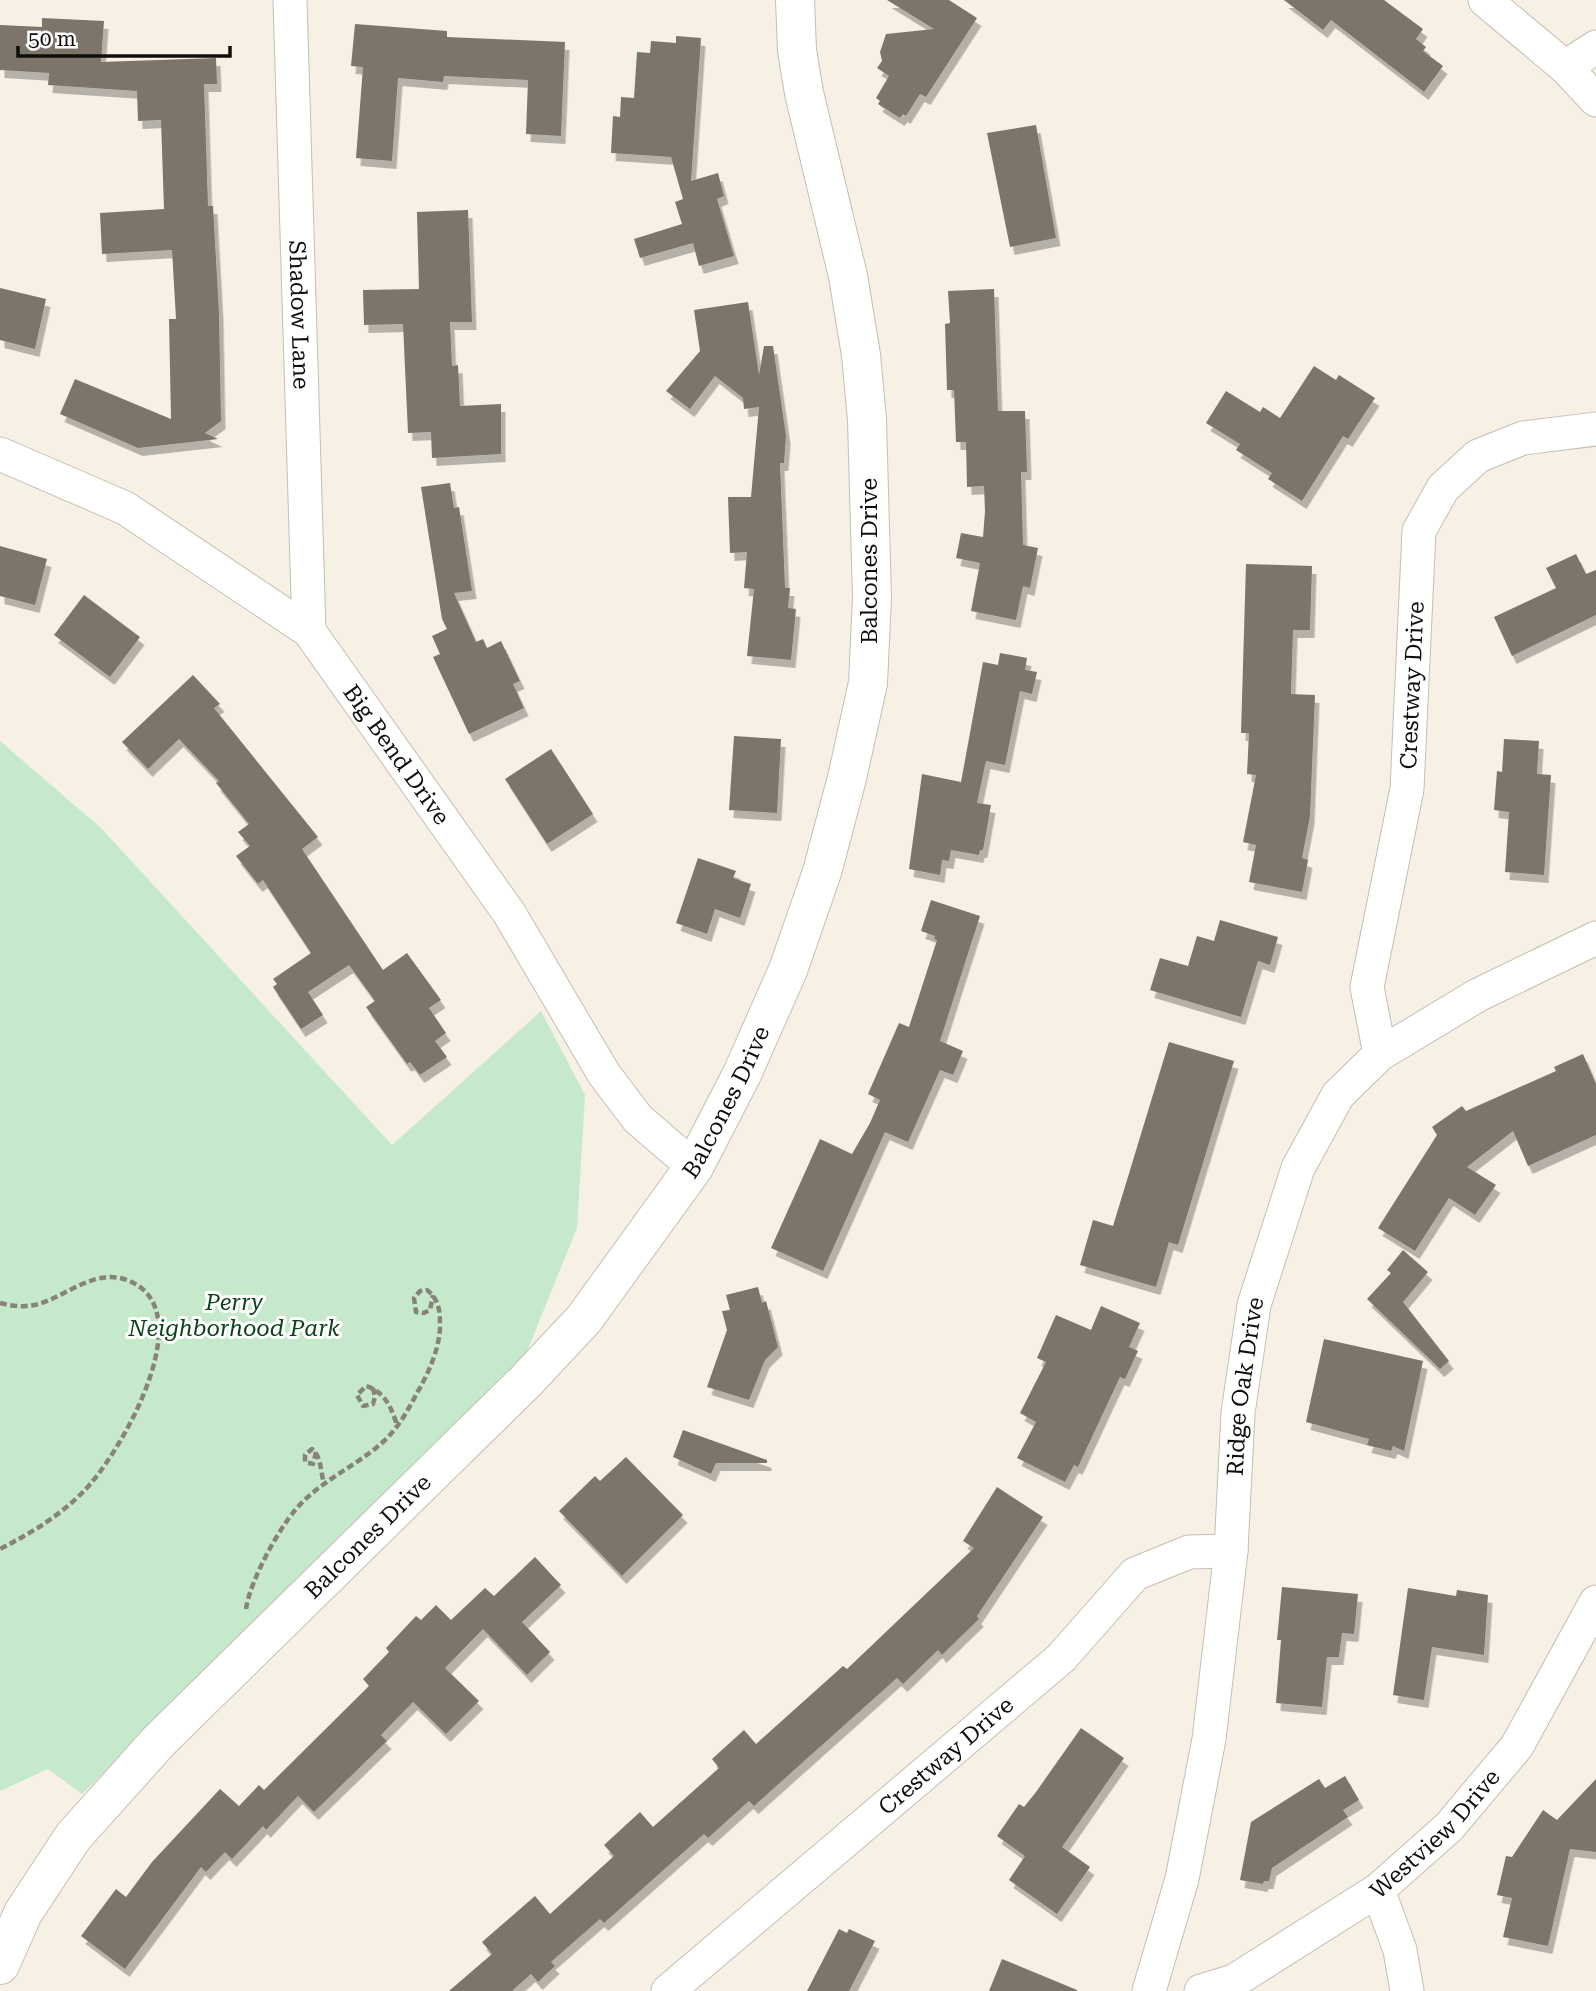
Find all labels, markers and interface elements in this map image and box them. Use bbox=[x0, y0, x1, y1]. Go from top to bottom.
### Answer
scale bar bbox=[18, 14, 229, 58]
text: 50 m bbox=[28, 27, 76, 51]
street label: Shadow Lane bbox=[284, 240, 315, 390]
street label: Balcones Drive bbox=[856, 478, 883, 644]
street label: Crestway Drive bbox=[1394, 601, 1429, 770]
street label: Big Bend Drive bbox=[338, 679, 455, 830]
street label: Balcones Drive bbox=[677, 1022, 775, 1183]
park label: Perry Neighborhood Park bbox=[127, 1289, 340, 1342]
street label: Ridge Oak Drive bbox=[1221, 1293, 1269, 1477]
street label: Balcones Drive bbox=[299, 1469, 436, 1604]
street label: Crestway Drive bbox=[873, 1691, 1019, 1820]
street label: Westview Drive bbox=[1364, 1763, 1505, 1904]

